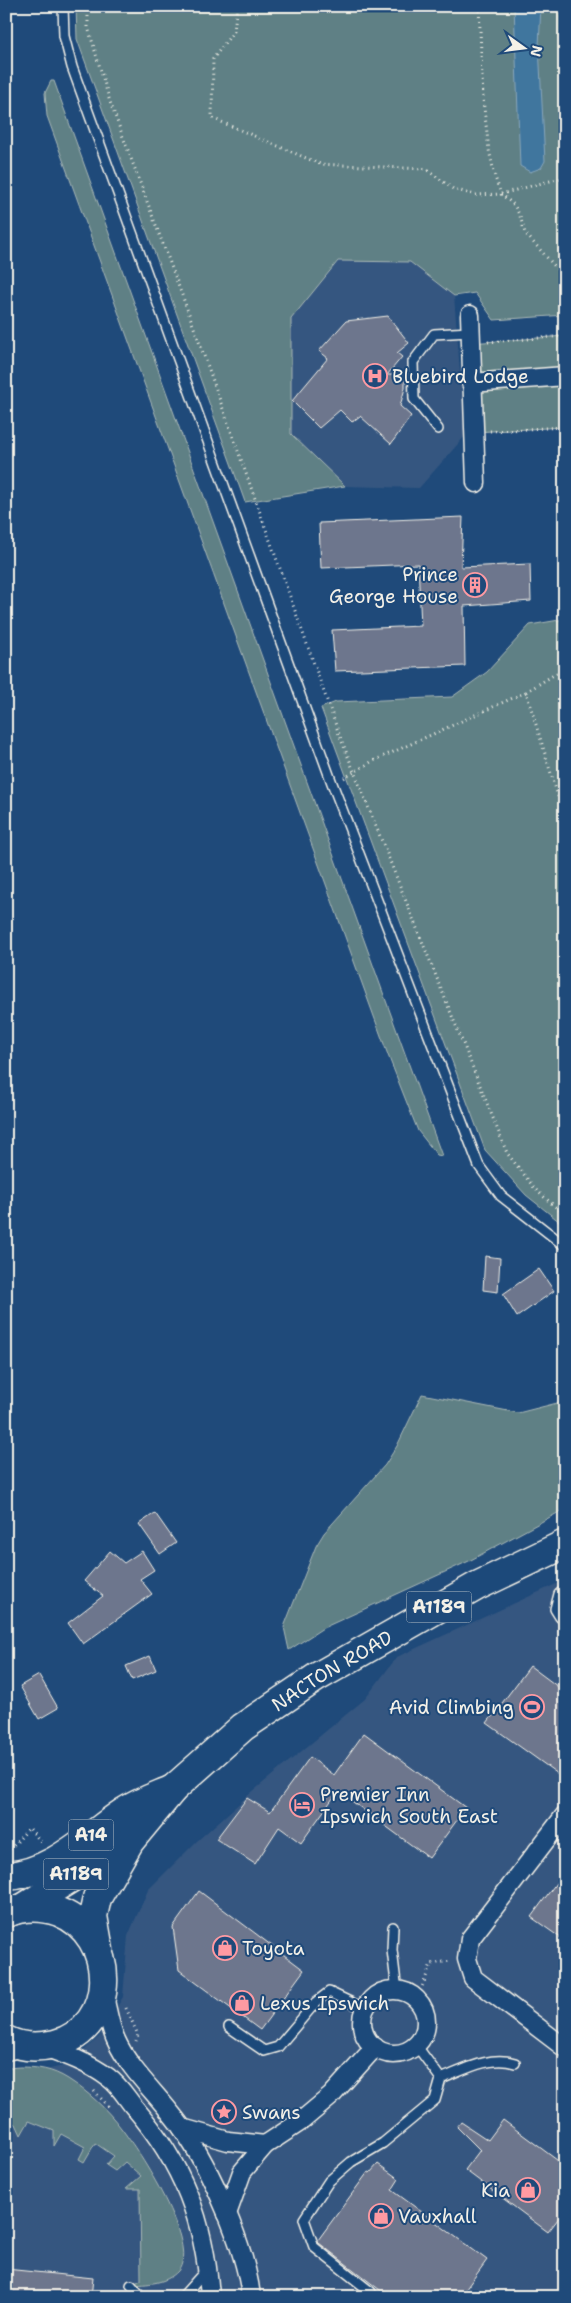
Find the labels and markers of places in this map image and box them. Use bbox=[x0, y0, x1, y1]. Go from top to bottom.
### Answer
hospital icon: Bluebird Lodge bbox=[362, 363, 388, 389]
place label: Bluebird Lodge bbox=[392, 364, 529, 389]
place label: Prince George House bbox=[329, 562, 458, 609]
building icon: Prince George House bbox=[462, 572, 488, 598]
sports icon: Avid Climbing bbox=[519, 1694, 545, 1720]
place label: Avid Climbing bbox=[389, 1695, 514, 1720]
place label: Premier Inn Ipswich South East bbox=[320, 1782, 498, 1829]
hotel icon: Premier Inn Ipswich South East bbox=[289, 1792, 315, 1818]
shop icon: Toyota bbox=[212, 1935, 238, 1961]
place label: Toyota bbox=[242, 1936, 305, 1961]
shop icon: Lexus Ipswich bbox=[229, 1990, 255, 2016]
place label: Lexus Ipswich bbox=[260, 1991, 389, 2016]
place icon: Swans bbox=[211, 2099, 237, 2125]
place label: Swans bbox=[242, 2100, 301, 2125]
shop icon: Kia bbox=[515, 2177, 541, 2203]
place label: Kia bbox=[481, 2178, 510, 2203]
shop icon: Vauxhall bbox=[368, 2203, 394, 2229]
place label: Vauxhall bbox=[398, 2204, 477, 2229]

